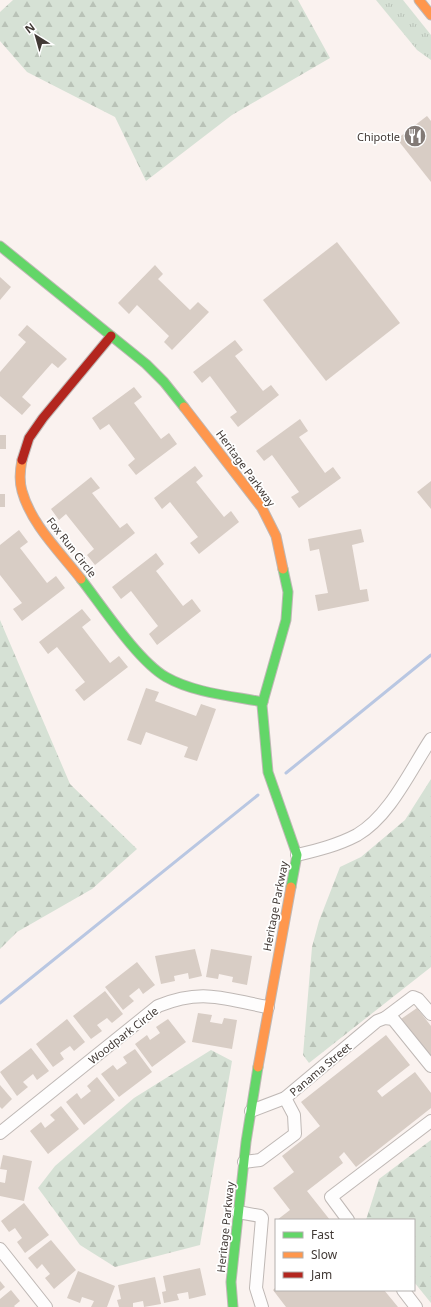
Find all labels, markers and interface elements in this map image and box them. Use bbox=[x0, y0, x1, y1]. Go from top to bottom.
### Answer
north arrow bbox=[16, 16, 56, 56]
text: N bbox=[22, 19, 38, 36]
restaurant icon: Chipotle bbox=[402, 123, 428, 149]
place label: Chipotle bbox=[357, 129, 400, 144]
street label: Heritage Parkway bbox=[213, 427, 279, 510]
street label: Fox Run Circle bbox=[44, 514, 100, 580]
street label: Heritage Parkway bbox=[259, 859, 291, 952]
street label: Woodpark Circle bbox=[85, 1003, 161, 1067]
street label: Panama Street bbox=[286, 1039, 354, 1099]
street label: Heritage Parkway bbox=[213, 1180, 237, 1273]
legend bbox=[275, 1219, 415, 1291]
text: Fast bbox=[311, 1226, 335, 1243]
text: Slow bbox=[311, 1246, 338, 1263]
text: Jam bbox=[310, 1266, 332, 1283]

